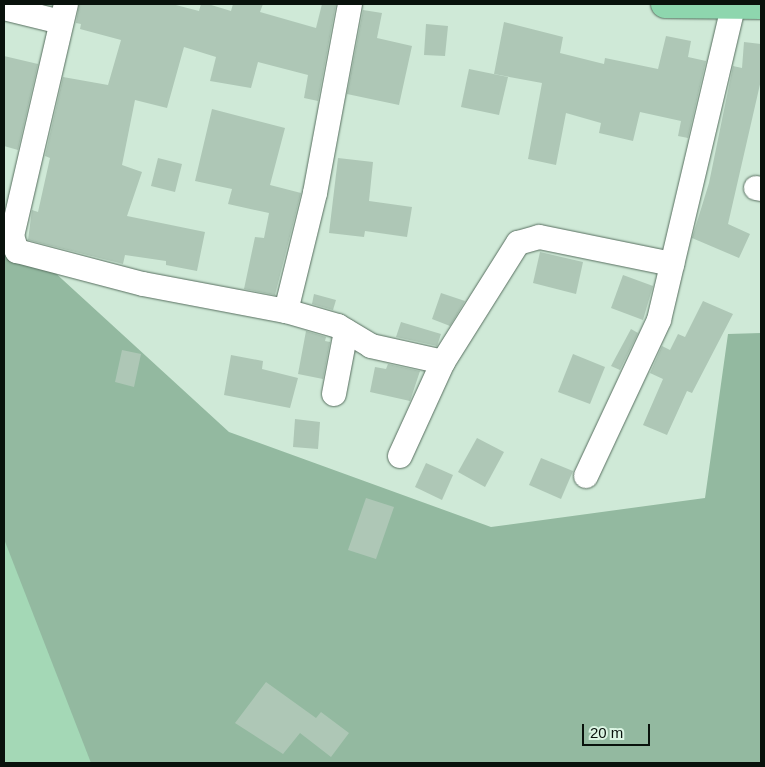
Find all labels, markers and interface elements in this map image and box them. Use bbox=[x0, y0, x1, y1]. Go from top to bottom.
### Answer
scale bar bbox=[585, 714, 652, 746]
text: 20 m bbox=[590, 724, 623, 741]

